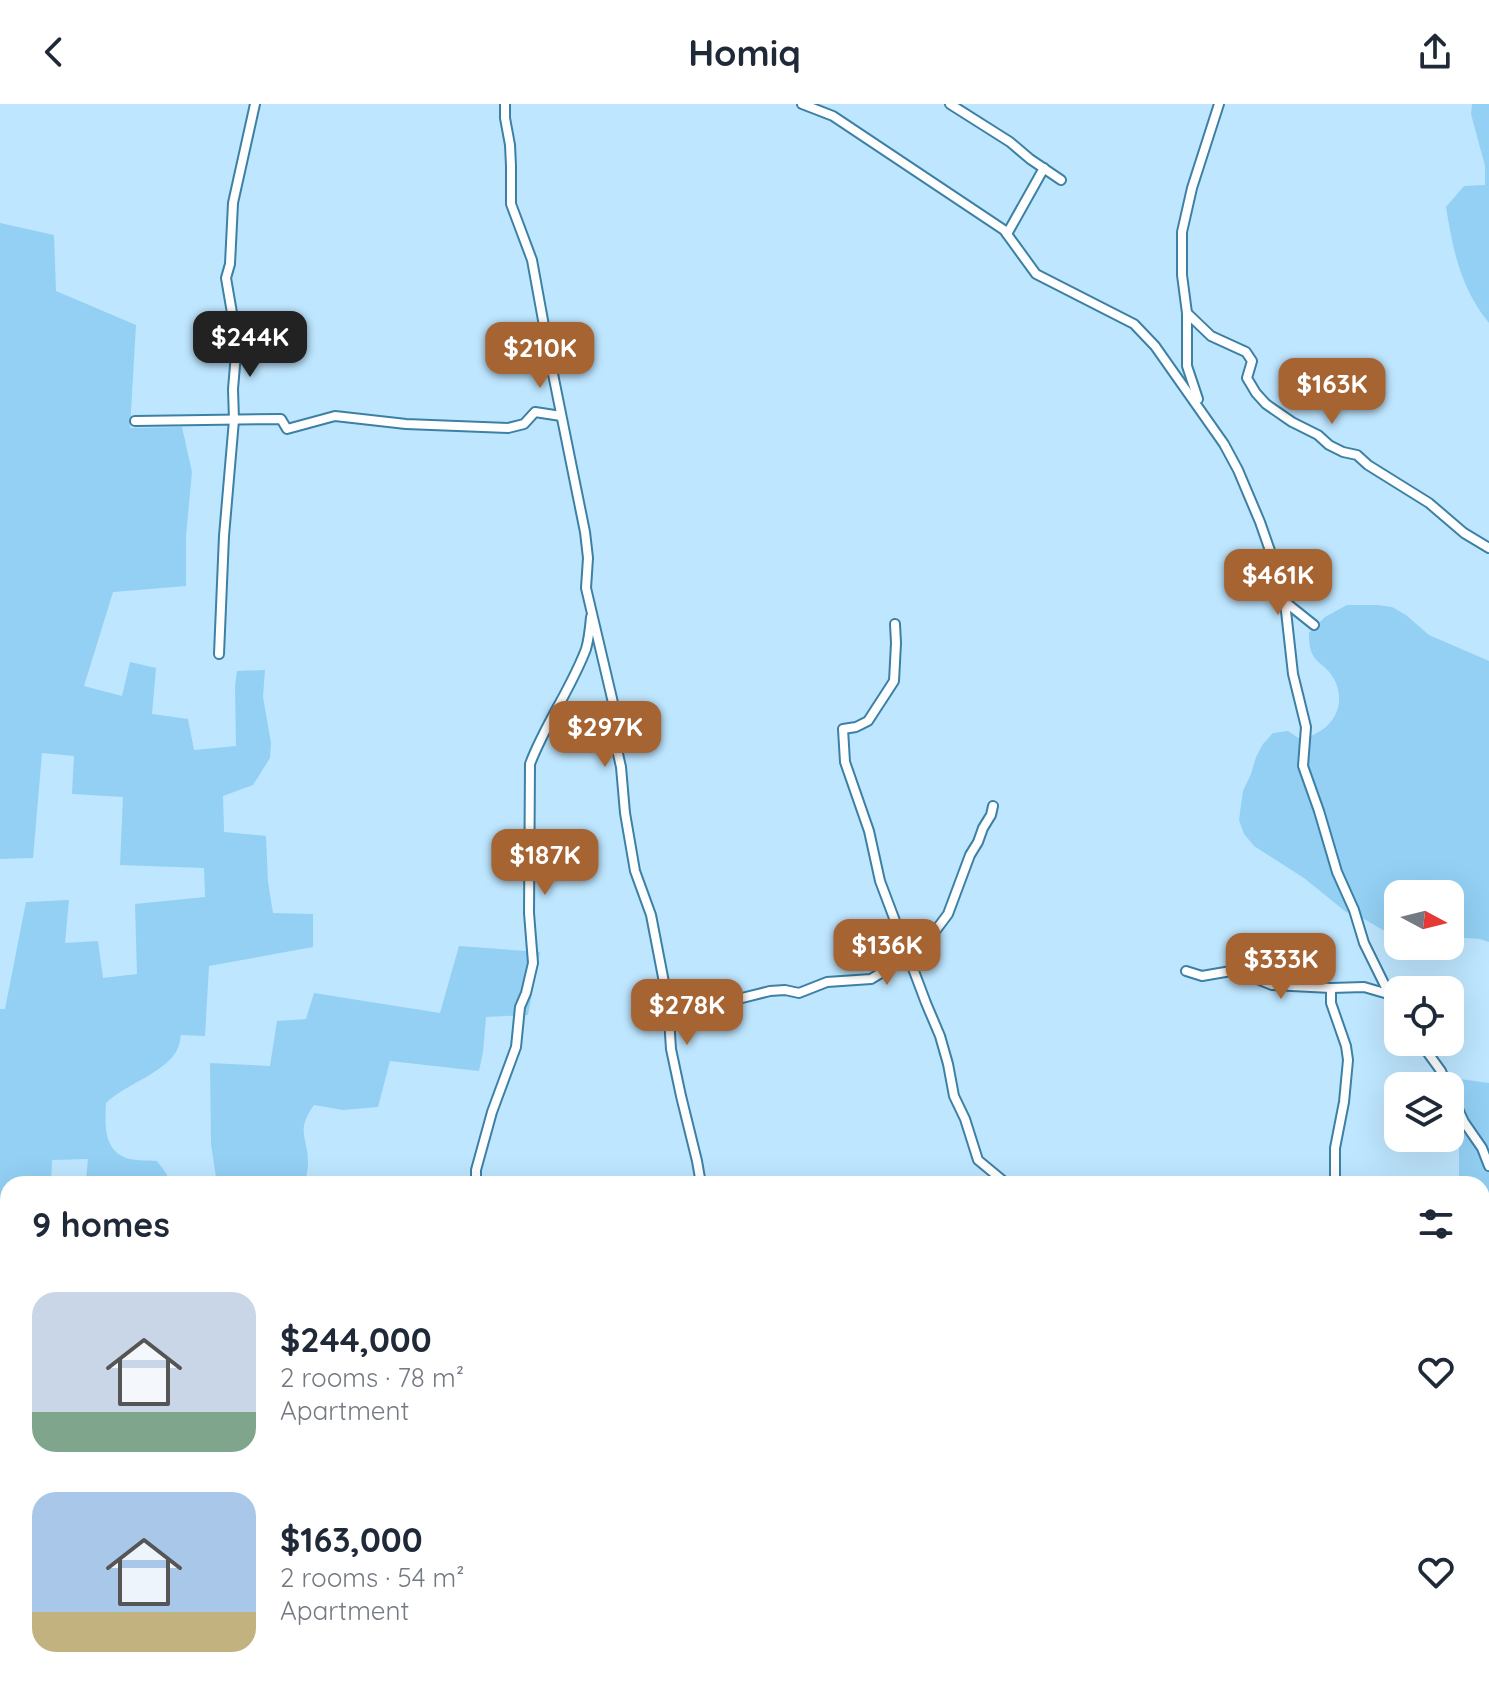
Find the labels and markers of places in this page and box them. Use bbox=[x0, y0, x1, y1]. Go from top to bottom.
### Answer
pin: $244K bbox=[194, 311, 306, 379]
pin: $210K bbox=[484, 322, 596, 390]
pin: $163K bbox=[1276, 358, 1388, 426]
pin: $461K bbox=[1222, 549, 1334, 617]
pin: $297K bbox=[549, 701, 661, 769]
pin: $187K bbox=[489, 829, 601, 897]
pin: $136K bbox=[831, 919, 943, 987]
pin: $333K bbox=[1225, 933, 1337, 1001]
pin: $278K bbox=[631, 979, 743, 1047]

